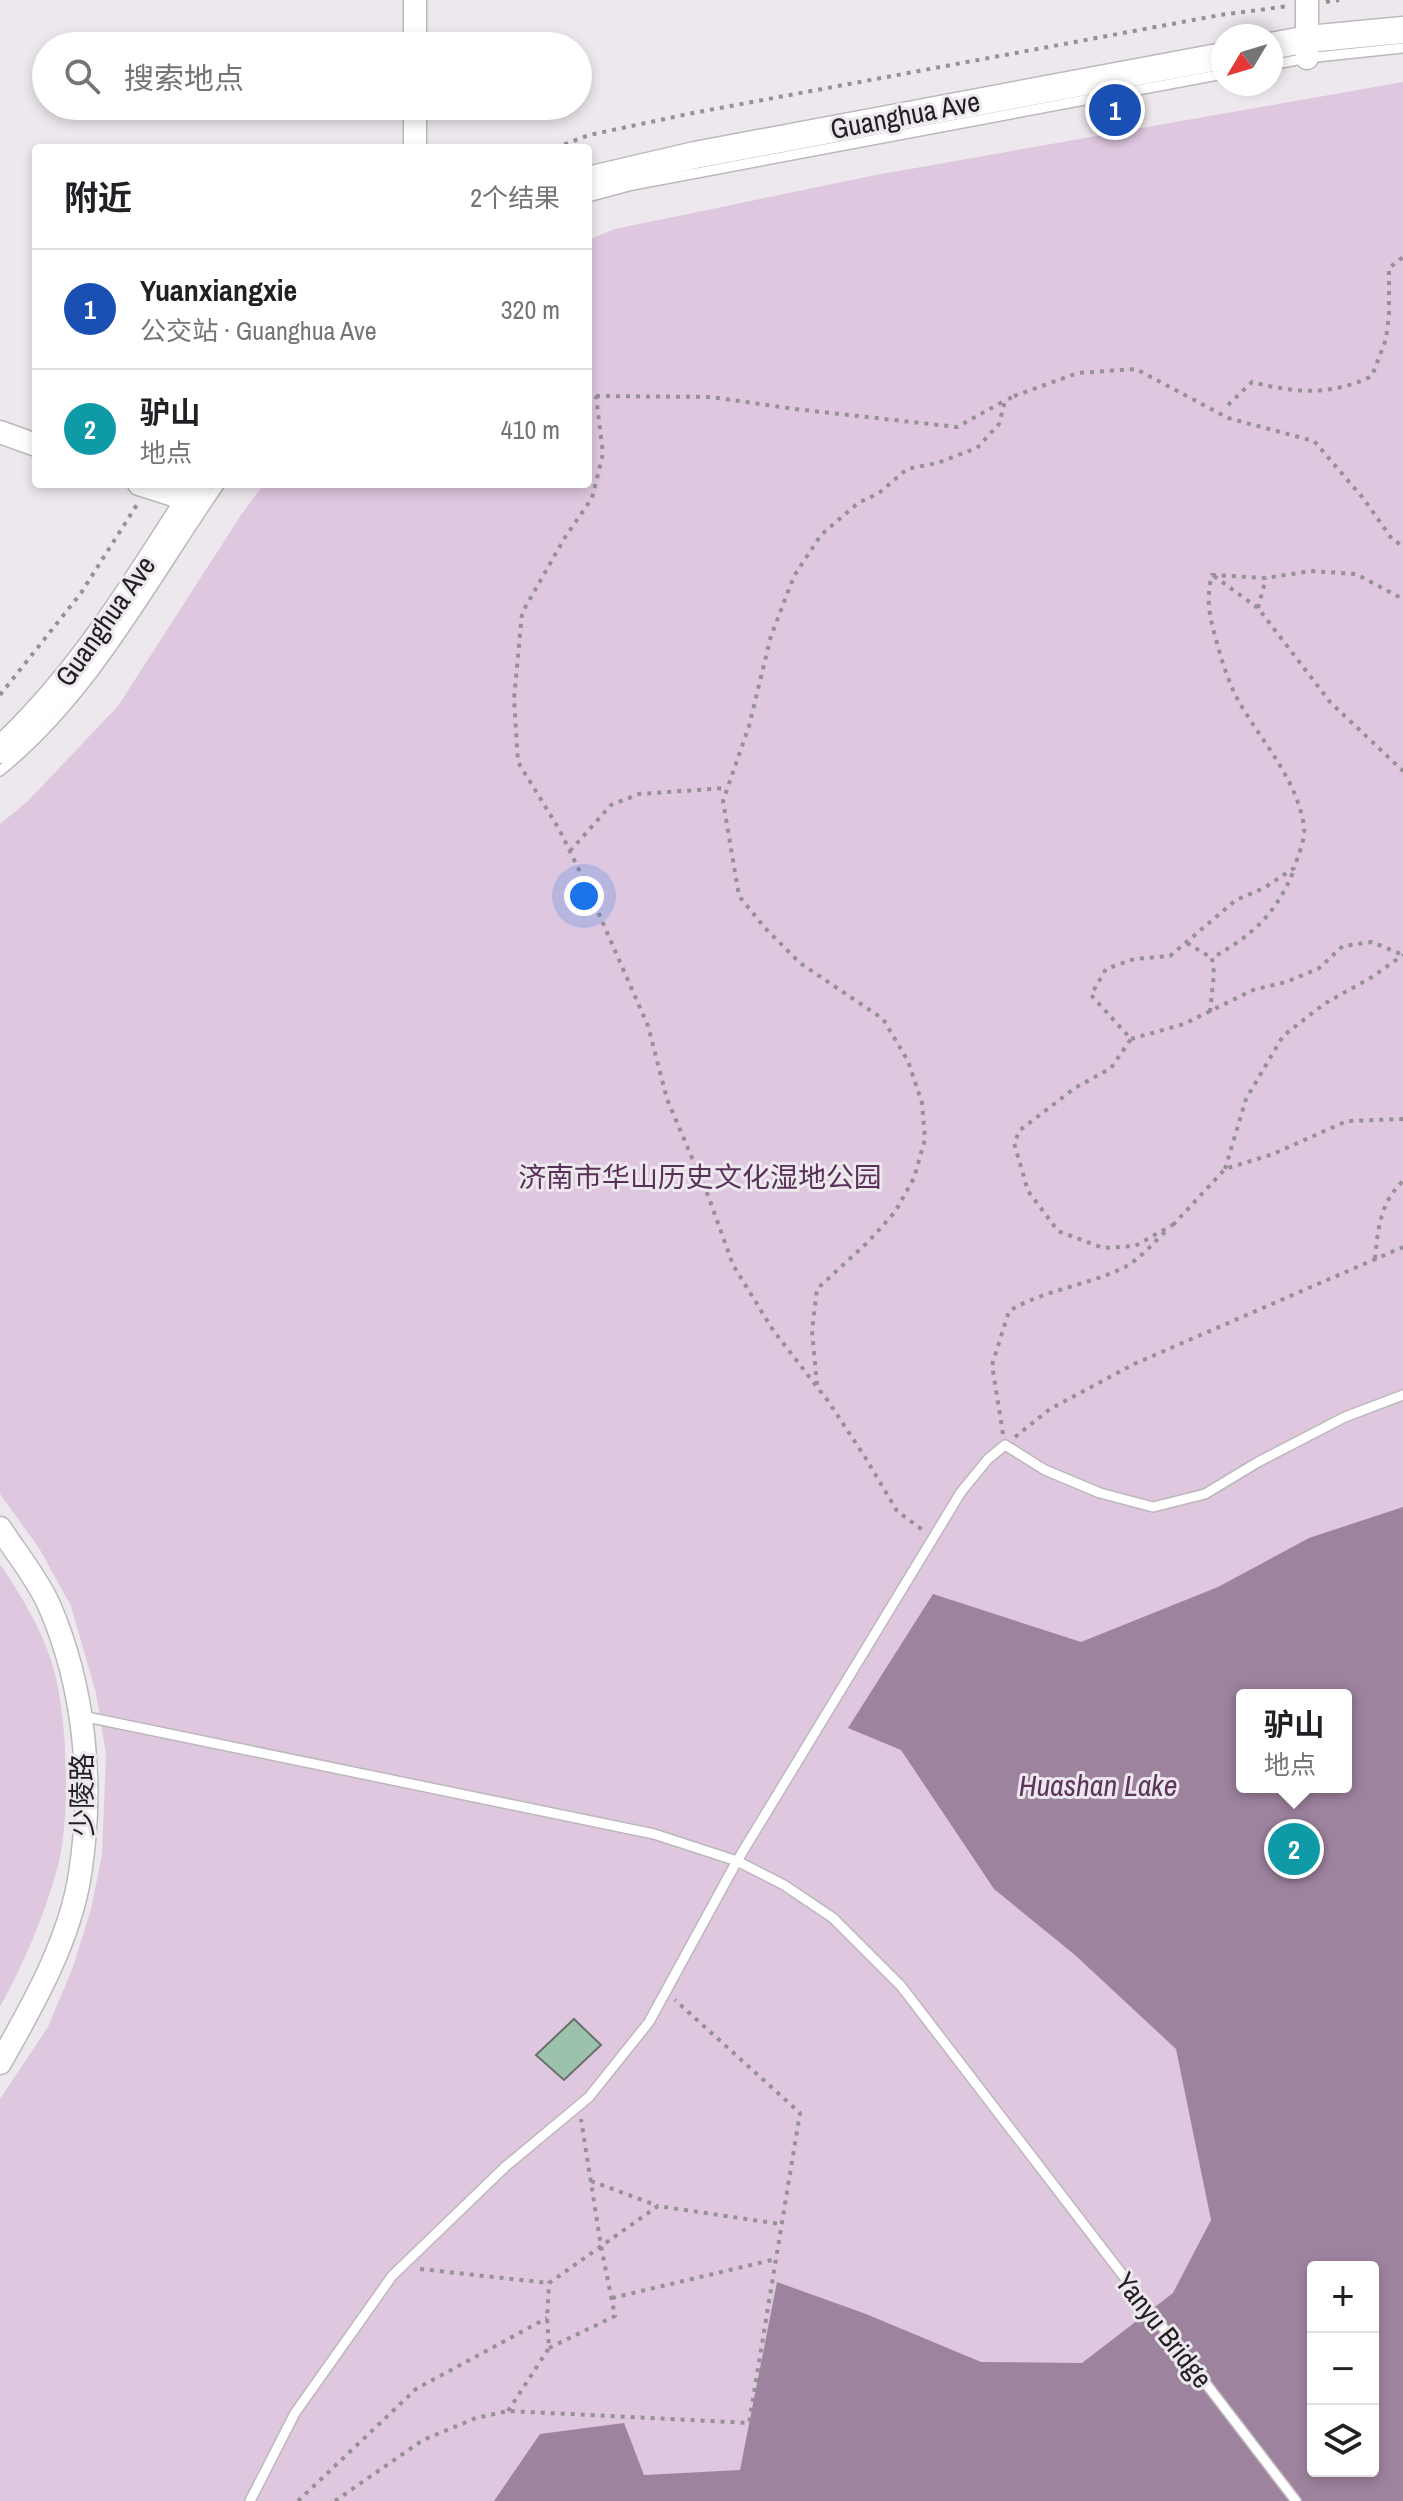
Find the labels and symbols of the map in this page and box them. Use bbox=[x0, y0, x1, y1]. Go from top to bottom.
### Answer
north arrow bbox=[1211, 24, 1283, 96]
pin: 1 bbox=[1089, 80, 1141, 140]
street label: Guanghua Ave bbox=[827, 82, 983, 148]
street label: Guanghua Ave bbox=[46, 548, 164, 694]
your location bbox=[564, 876, 604, 916]
park label: 济南市华山历史文化湿地公园 bbox=[518, 1158, 882, 1196]
street label: 少陵路 bbox=[63, 1753, 101, 1837]
water label: Huashan Lake bbox=[1019, 1765, 1177, 1805]
pin: 2 bbox=[1268, 1819, 1320, 1879]
street label: Yanyu Bridge bbox=[1107, 2264, 1221, 2396]

